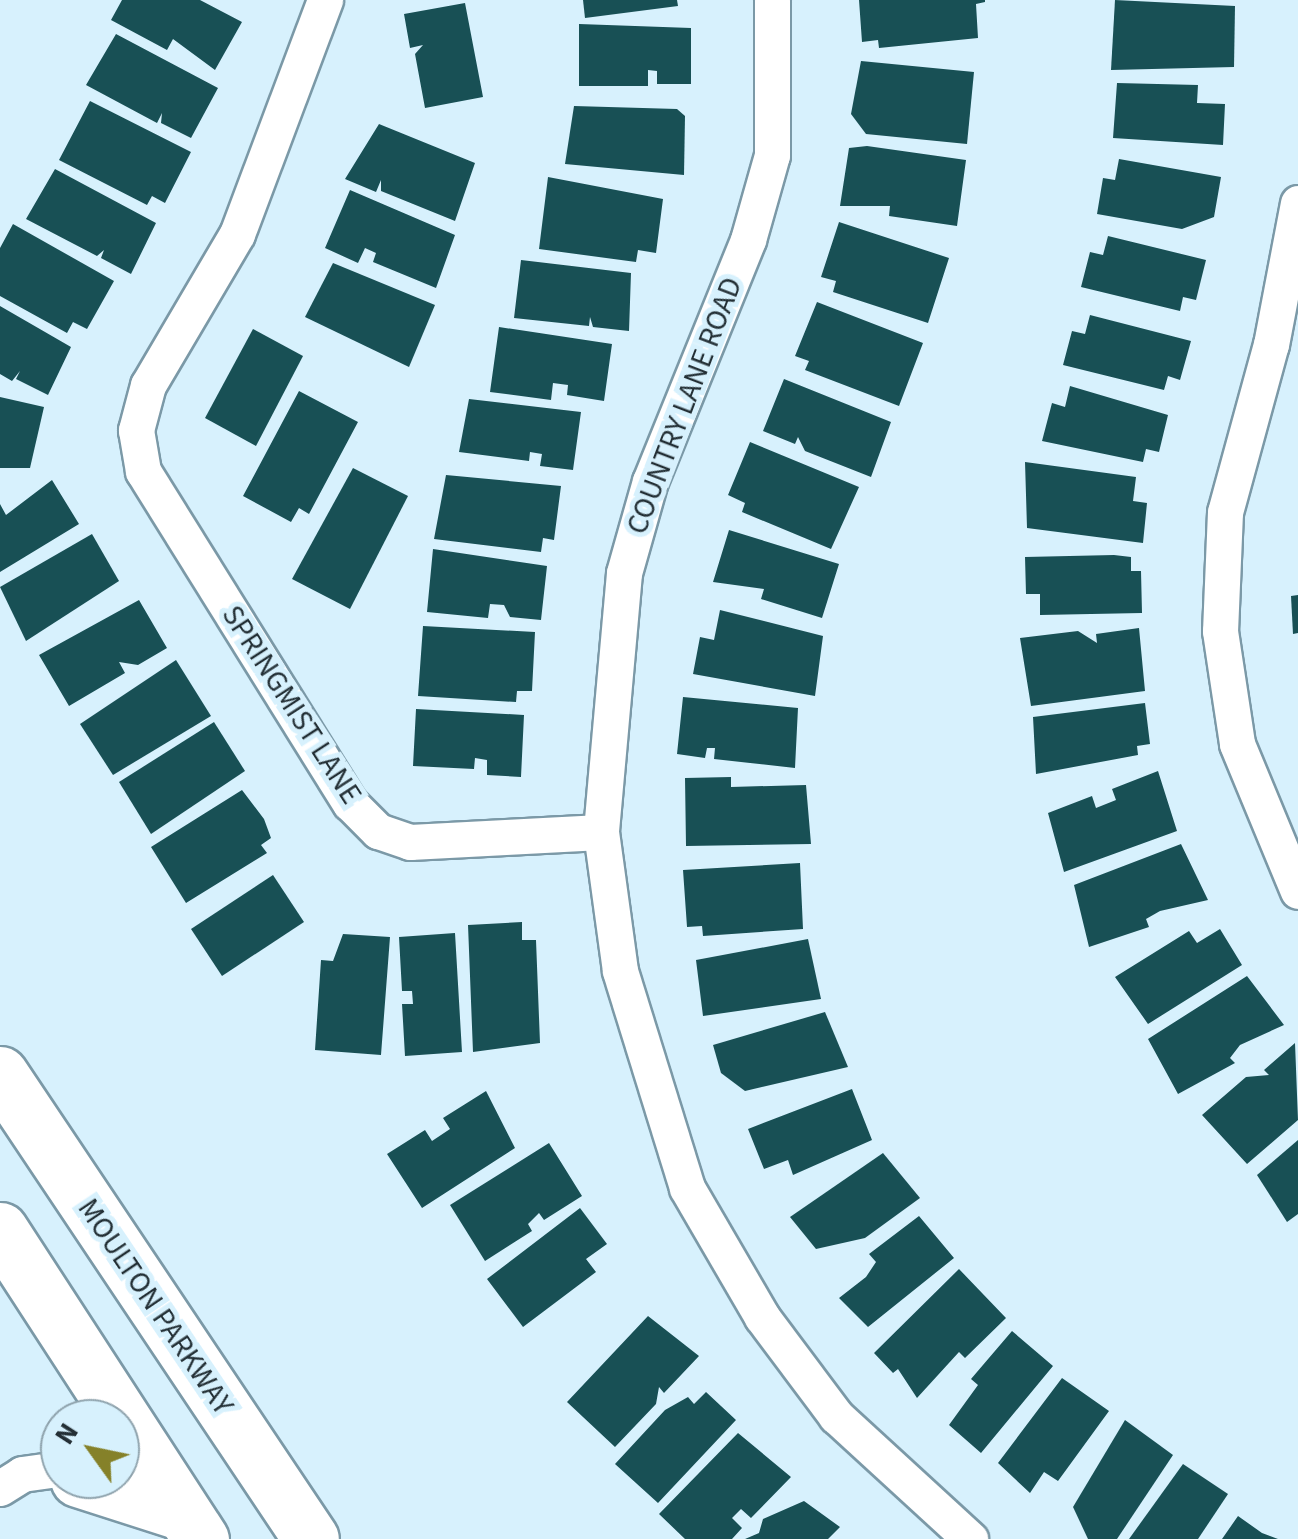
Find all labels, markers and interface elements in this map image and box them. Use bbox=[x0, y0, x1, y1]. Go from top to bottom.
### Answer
street label: COUNTRY LANE ROAD bbox=[619, 273, 751, 539]
street label: SPRINGMIST LANE bbox=[213, 599, 369, 811]
street label: MOULTON PARKWAY bbox=[69, 1192, 241, 1422]
north arrow bbox=[40, 1399, 140, 1499]
text: N bbox=[45, 1415, 88, 1452]

